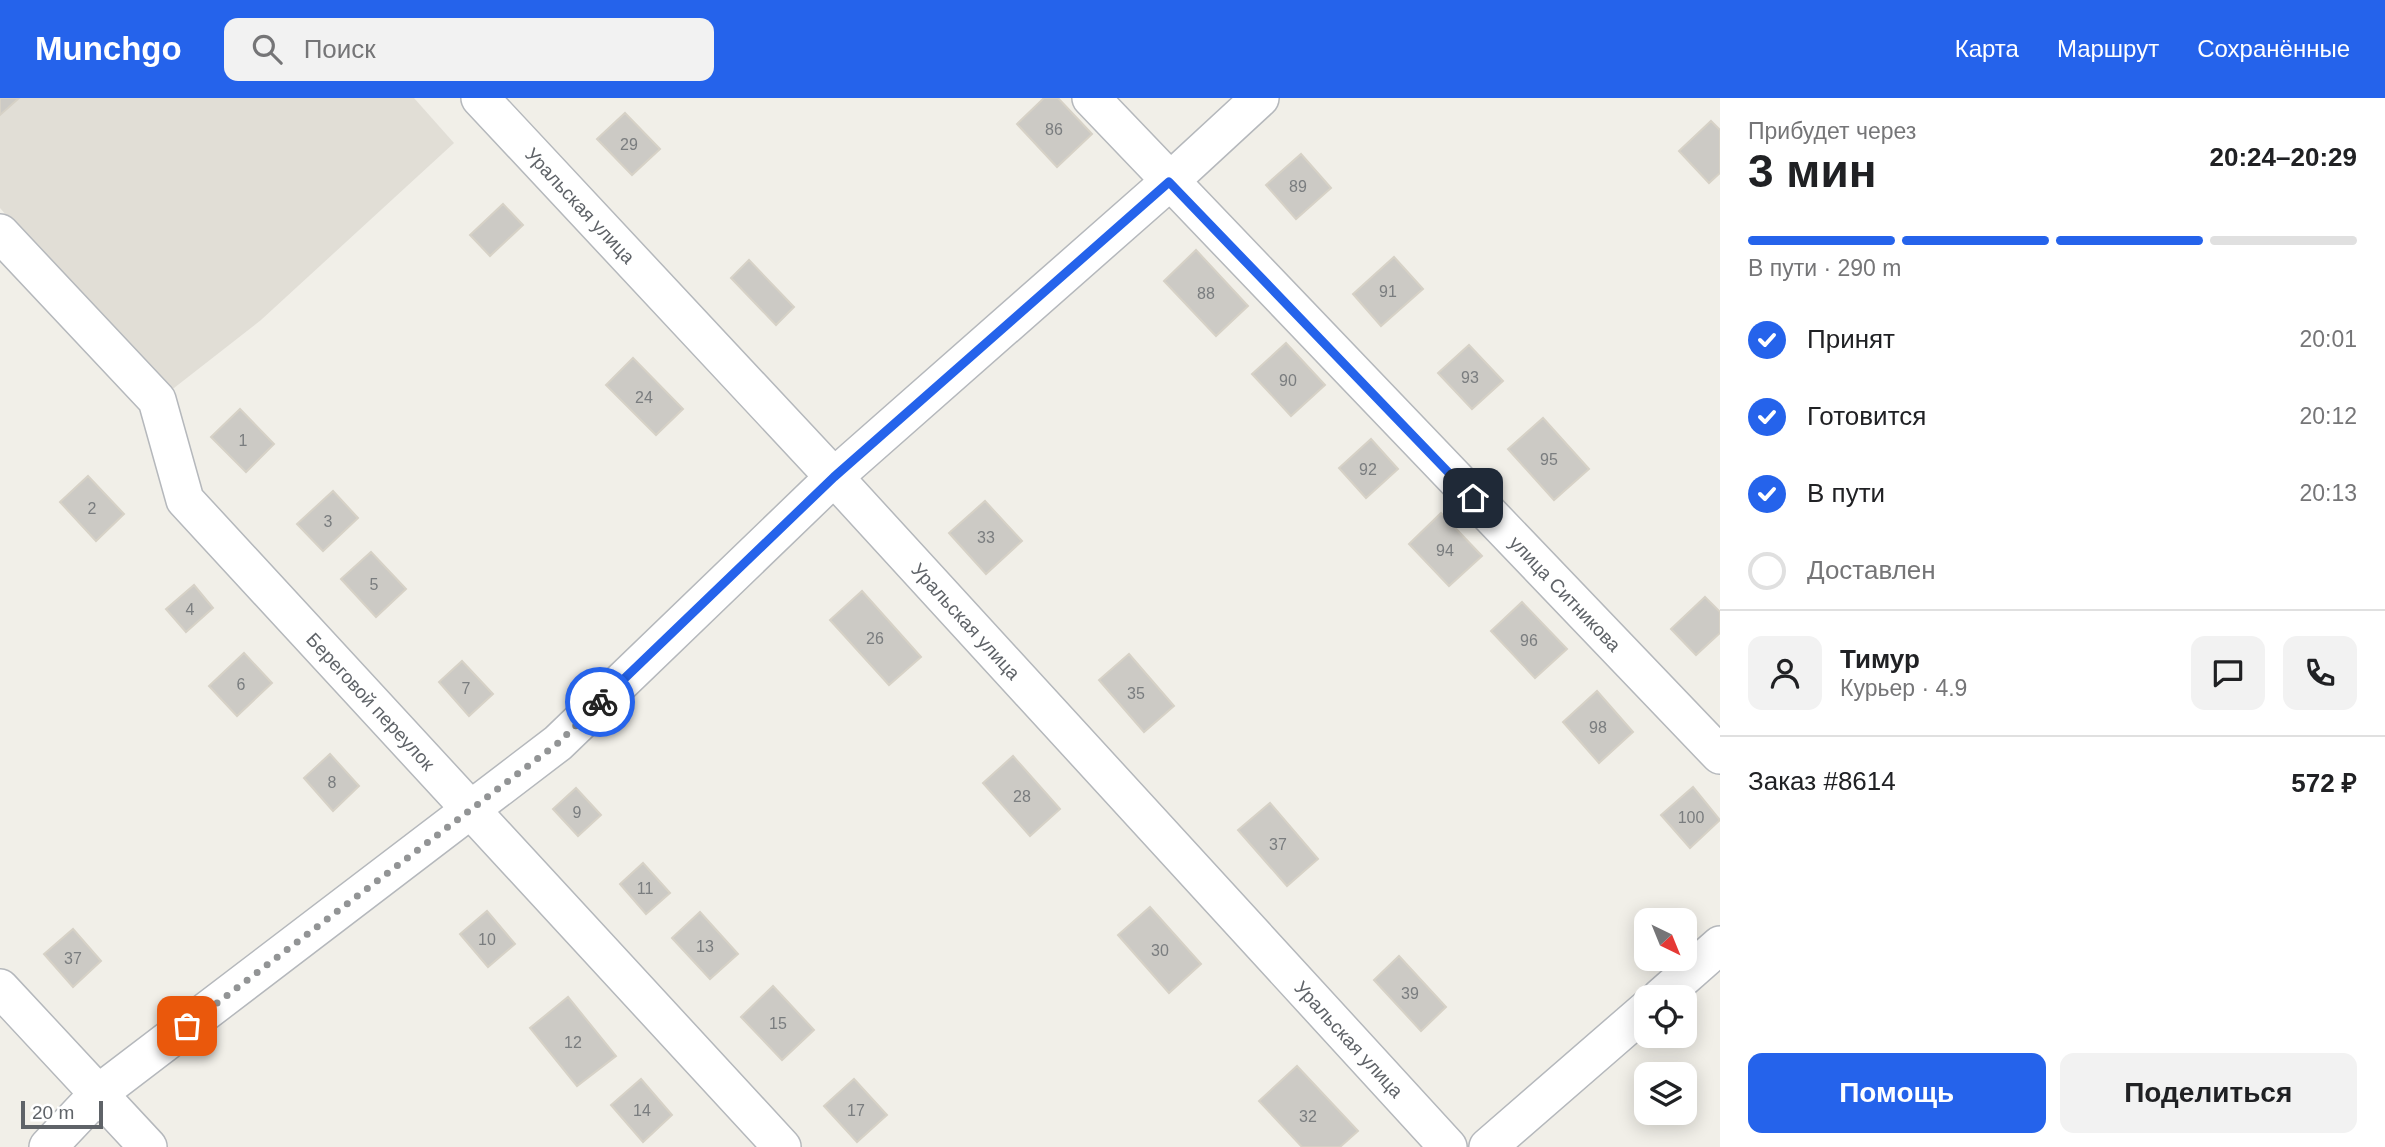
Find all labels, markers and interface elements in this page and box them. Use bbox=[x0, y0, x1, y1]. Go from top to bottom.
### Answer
search box bbox=[224, 18, 714, 81]
text: Munchgo bbox=[35, 30, 182, 67]
icon: search bbox=[248, 30, 286, 68]
text: Поиск bbox=[304, 34, 376, 64]
text: Карта bbox=[1955, 35, 2019, 62]
text: Маршрут bbox=[2057, 35, 2159, 62]
text: Сохранённые bbox=[2197, 35, 2350, 62]
text: Прибудет через bbox=[1748, 118, 1916, 144]
house number: 86 bbox=[1045, 121, 1063, 138]
house number: 29 bbox=[620, 136, 638, 153]
text: 20:24–20:29 bbox=[2210, 142, 2357, 172]
street label: Уральская улица bbox=[521, 144, 639, 268]
text: 3 мин bbox=[1748, 145, 1876, 197]
house number: 89 bbox=[1289, 178, 1307, 195]
text: В пути · 290 m bbox=[1748, 255, 1901, 281]
house number: 91 bbox=[1379, 283, 1397, 300]
house number: 88 bbox=[1197, 285, 1215, 302]
icon: check bbox=[1748, 321, 1786, 359]
text: Принят bbox=[1807, 324, 1895, 354]
text: 20:01 bbox=[2299, 326, 2357, 352]
house number: 93 bbox=[1461, 369, 1479, 386]
house number: 90 bbox=[1279, 372, 1297, 389]
house number: 24 bbox=[635, 389, 653, 406]
icon: check bbox=[1748, 398, 1786, 436]
text: Готовится bbox=[1807, 401, 1926, 431]
text: 20:12 bbox=[2299, 403, 2357, 429]
house number: 1 bbox=[239, 432, 248, 449]
house number: 95 bbox=[1540, 451, 1558, 468]
house number: 92 bbox=[1359, 461, 1377, 478]
pin bbox=[1443, 468, 1503, 528]
icon: check bbox=[1748, 475, 1786, 513]
text: В пути bbox=[1807, 478, 1885, 508]
icon: home bbox=[1454, 479, 1492, 517]
text: 20:13 bbox=[2299, 480, 2357, 506]
house number: 2 bbox=[88, 500, 97, 517]
house number: 3 bbox=[324, 513, 333, 530]
house number: 33 bbox=[977, 529, 995, 546]
street label: улица Ситникова bbox=[1505, 532, 1625, 656]
house number: 94 bbox=[1436, 542, 1454, 559]
text: Доставлен bbox=[1807, 555, 1936, 585]
street label: Уральская улица bbox=[907, 559, 1024, 684]
house number: 5 bbox=[370, 576, 379, 593]
house number: 4 bbox=[186, 601, 195, 618]
street label: Береговой переулок bbox=[302, 629, 439, 775]
house number: 26 bbox=[866, 630, 884, 647]
house number: 96 bbox=[1520, 632, 1538, 649]
button: person bbox=[1748, 636, 1822, 710]
button: chat bbox=[2191, 636, 2265, 710]
button: phone bbox=[2283, 636, 2357, 710]
text: Тимур bbox=[1840, 644, 1920, 674]
courier bbox=[565, 667, 635, 737]
text: Курьер · 4.9 bbox=[1840, 675, 1967, 701]
house number: 6 bbox=[237, 676, 246, 693]
house number: 7 bbox=[462, 680, 471, 697]
icon: bike bbox=[581, 683, 619, 721]
house number: 35 bbox=[1127, 685, 1145, 702]
house number: 98 bbox=[1589, 719, 1607, 736]
text: Заказ #8614 bbox=[1748, 766, 1896, 796]
text: 572 ₽ bbox=[2291, 768, 2357, 798]
house number: 8 bbox=[328, 774, 337, 791]
house number: 28 bbox=[1013, 788, 1031, 805]
house number: 9 bbox=[573, 804, 582, 821]
house number: 100 bbox=[1678, 809, 1704, 826]
house number: 37 bbox=[1269, 836, 1287, 853]
house number: 11 bbox=[637, 880, 653, 897]
north arrow bbox=[1634, 908, 1698, 971]
map controls bbox=[1634, 908, 1697, 1125]
house number: 10 bbox=[478, 931, 496, 948]
house number: 13 bbox=[696, 938, 714, 955]
house number: 30 bbox=[1151, 942, 1169, 959]
house number: 37 bbox=[64, 950, 82, 967]
street label: Уральская улица bbox=[1290, 977, 1407, 1102]
house number: 39 bbox=[1401, 985, 1419, 1002]
button: locate bbox=[1634, 985, 1697, 1048]
pin bbox=[157, 996, 217, 1056]
icon: bag bbox=[168, 1007, 206, 1045]
house number: 15 bbox=[769, 1015, 787, 1032]
house number: 12 bbox=[564, 1034, 582, 1051]
button: Помощь bbox=[1748, 1053, 2046, 1133]
button: Поделиться bbox=[2060, 1053, 2357, 1133]
button: layers bbox=[1634, 1062, 1697, 1125]
scale bar bbox=[21, 1098, 103, 1130]
text: 20 m bbox=[32, 1102, 74, 1123]
house number: 14 bbox=[633, 1102, 651, 1119]
house number: 17 bbox=[847, 1102, 865, 1119]
house number: 32 bbox=[1299, 1108, 1317, 1125]

